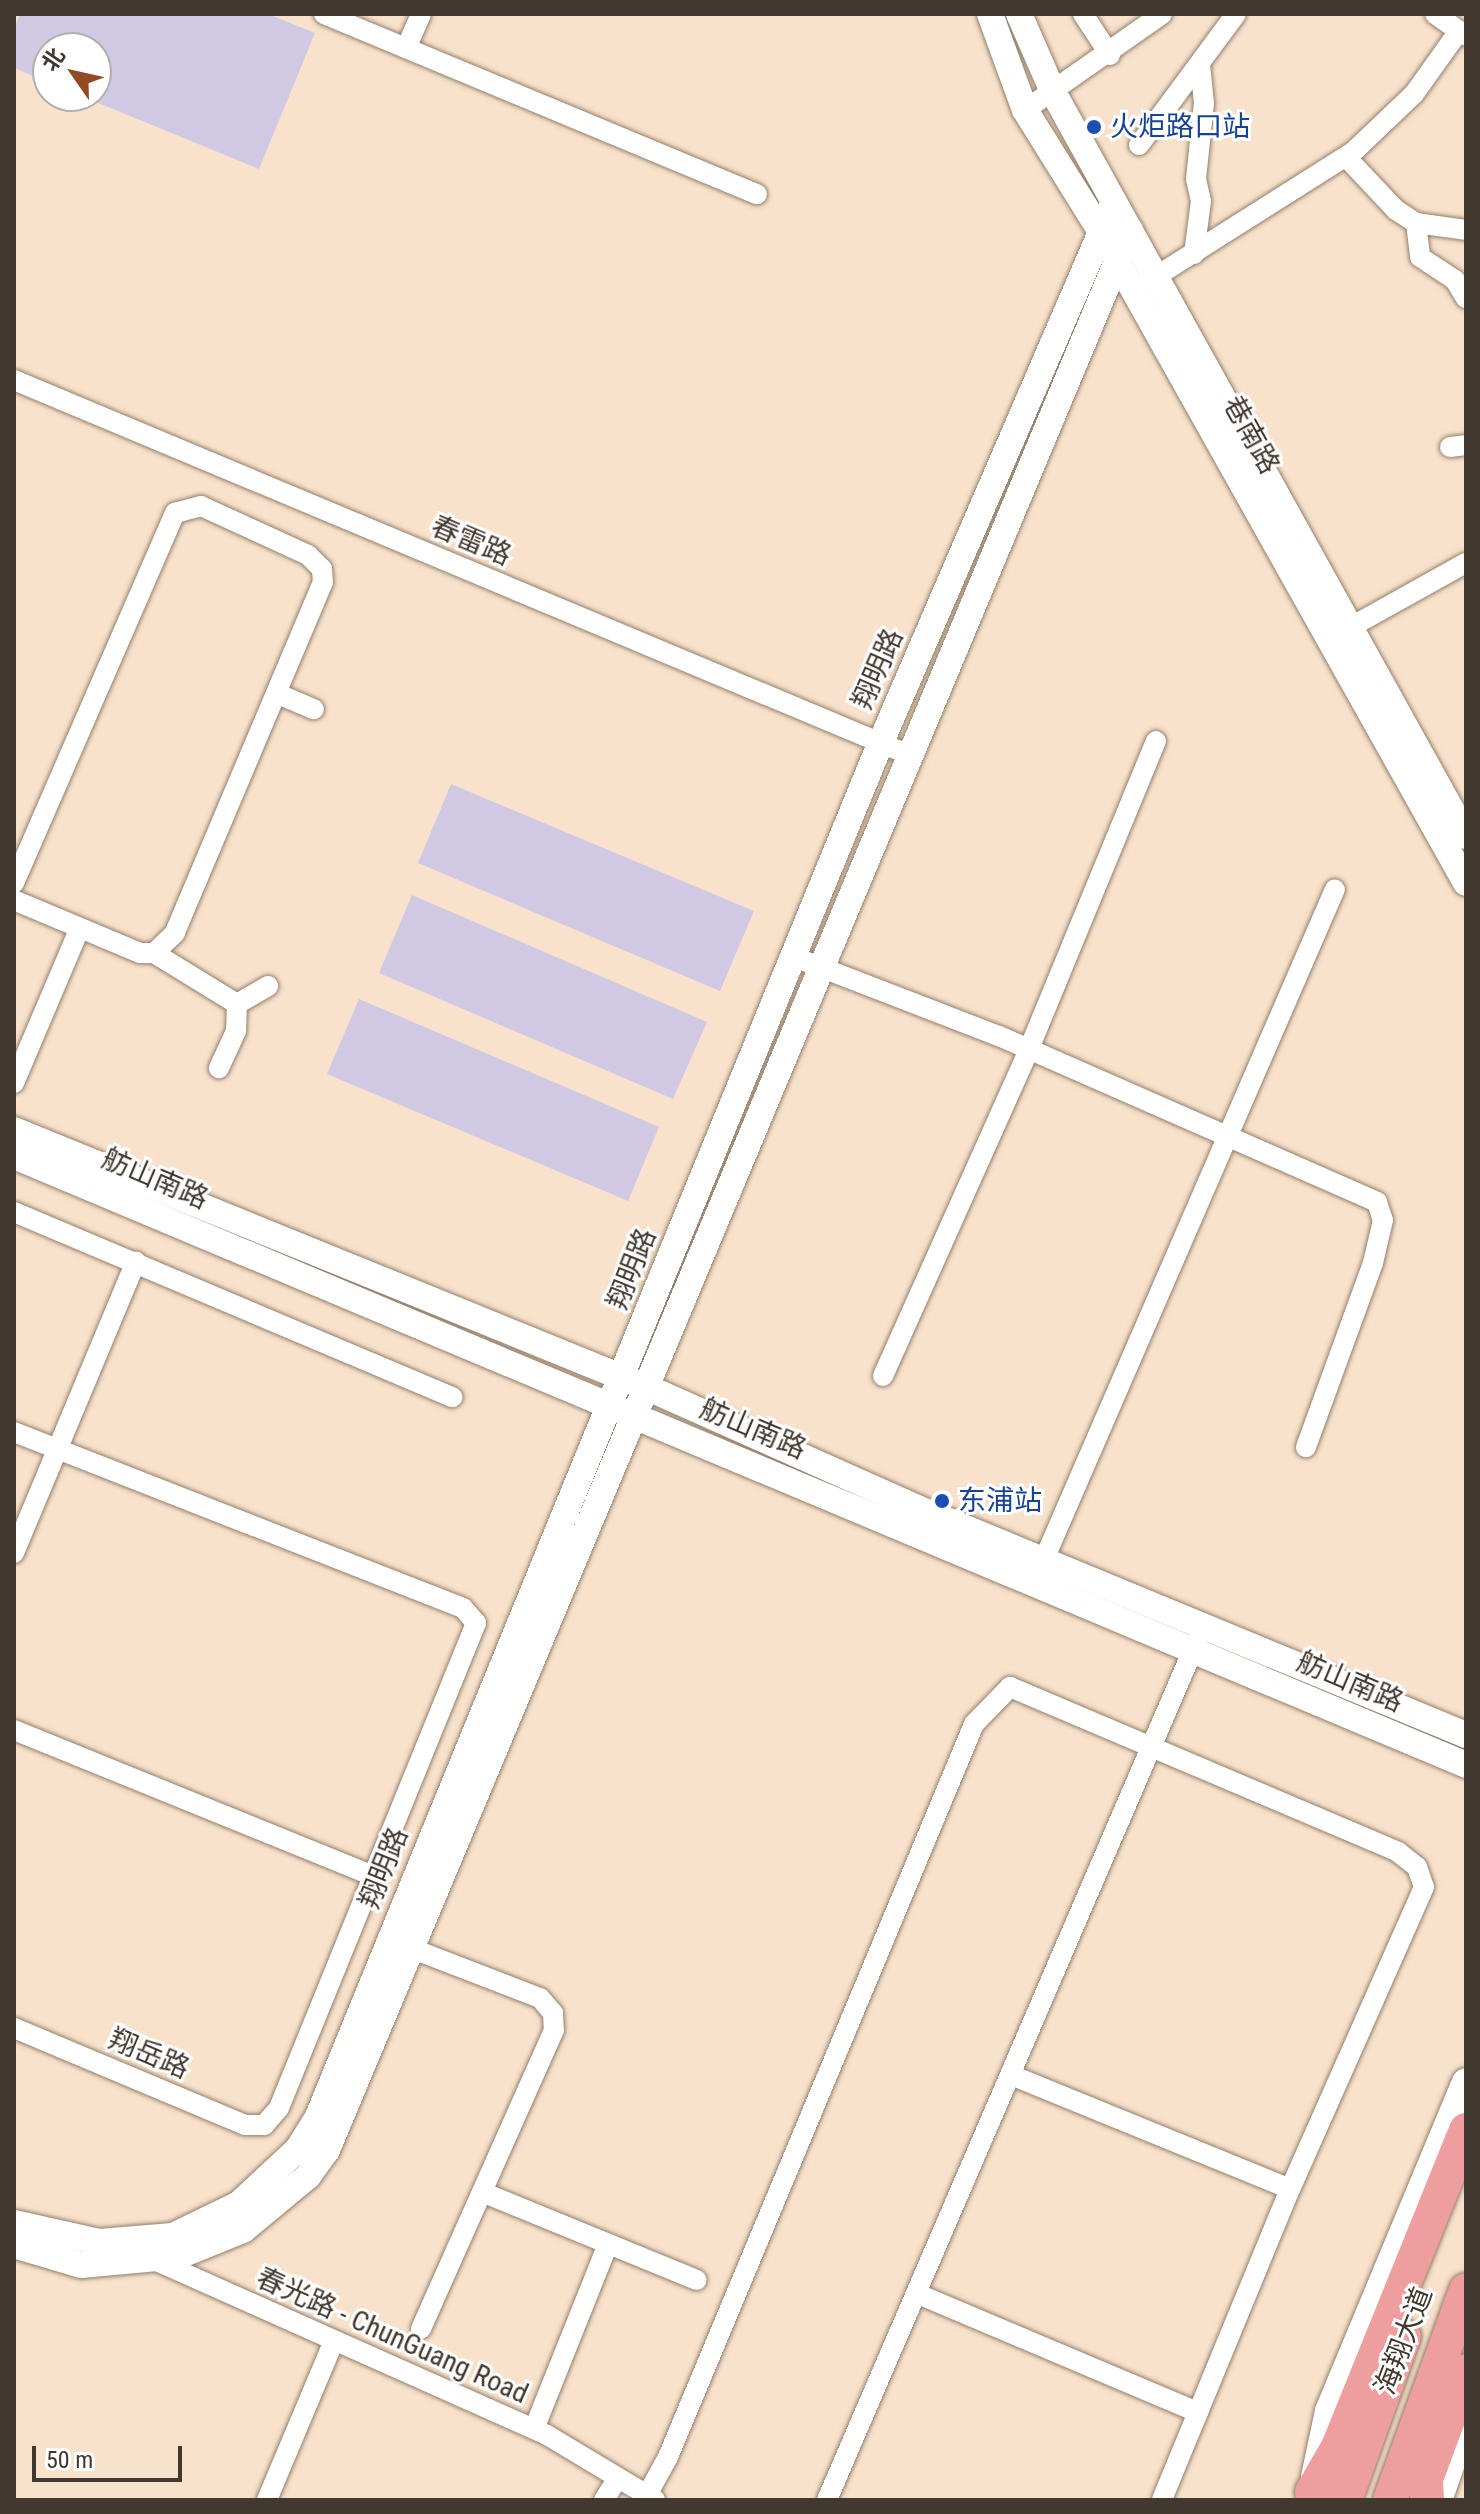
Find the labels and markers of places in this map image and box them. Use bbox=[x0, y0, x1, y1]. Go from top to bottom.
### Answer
place label: 火炬路口站 bbox=[1110, 110, 1250, 144]
marker: 火炬路口站 bbox=[1085, 118, 1103, 136]
place label: 东浦站 bbox=[958, 1484, 1042, 1518]
marker: 东浦站 bbox=[933, 1492, 951, 1510]

